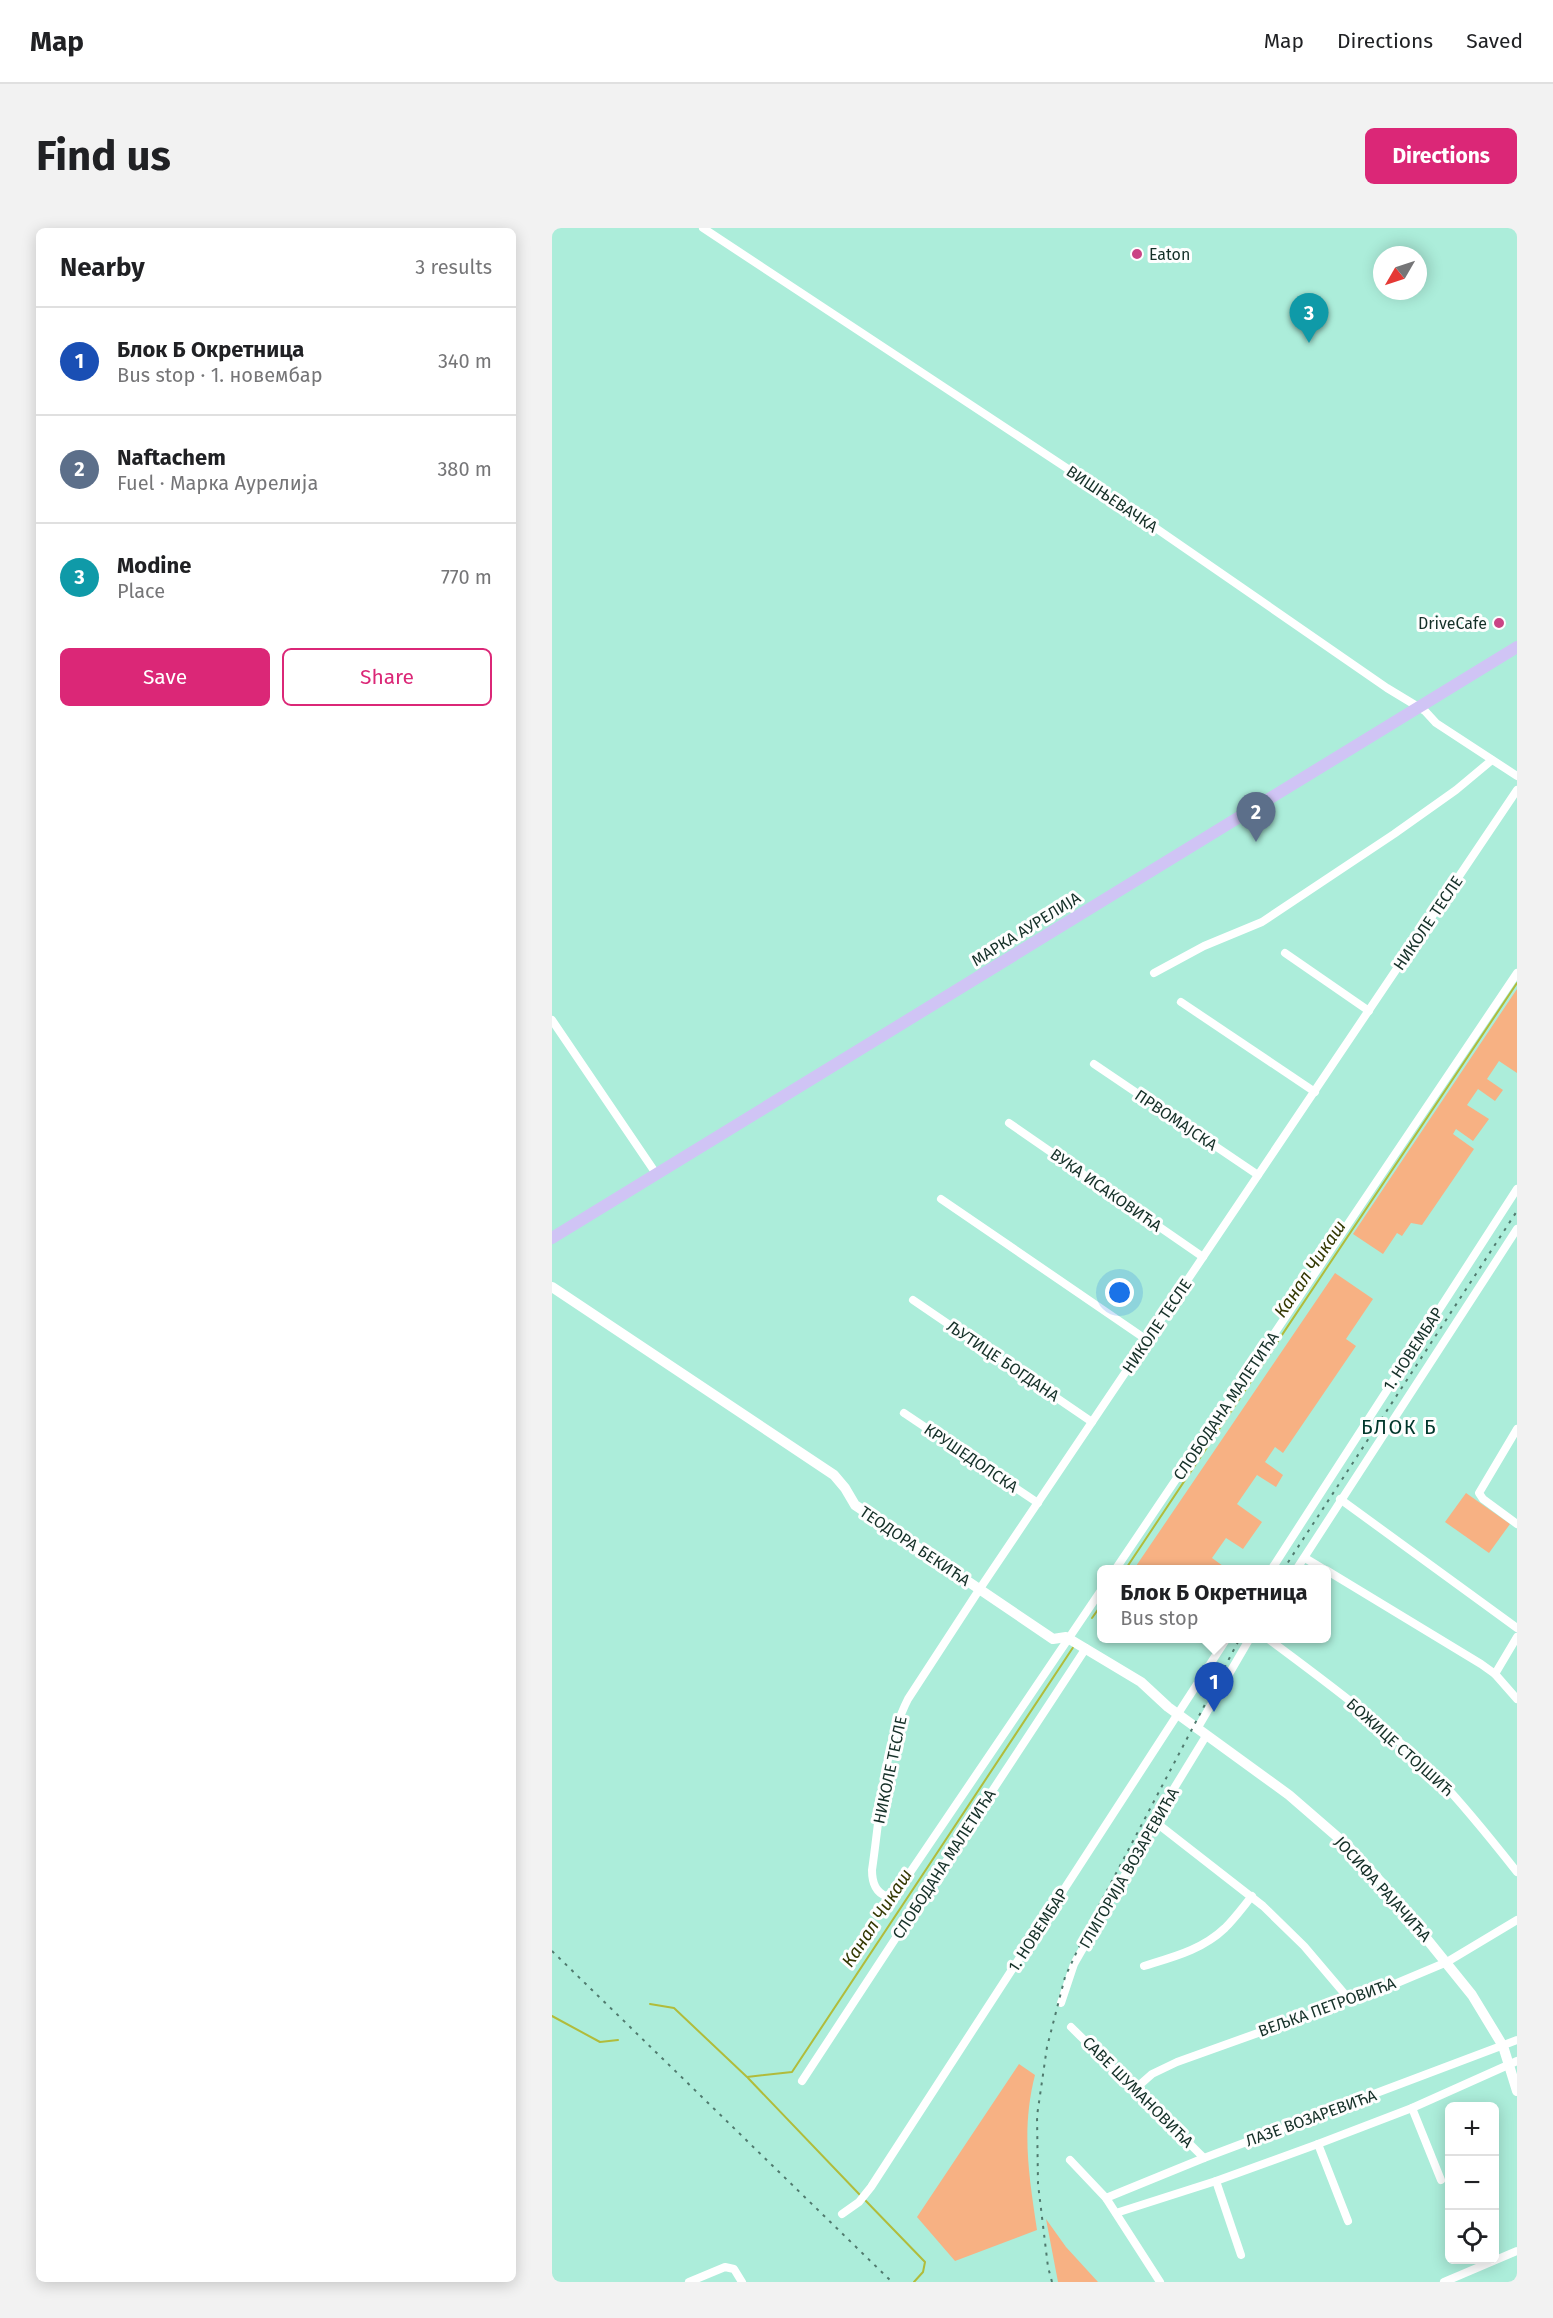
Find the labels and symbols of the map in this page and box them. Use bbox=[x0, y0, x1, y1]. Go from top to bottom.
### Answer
place label: Eaton bbox=[1149, 245, 1190, 264]
north arrow bbox=[1373, 246, 1427, 300]
marker: Eaton bbox=[1130, 247, 1144, 261]
pin: 3 bbox=[1290, 294, 1329, 343]
street label: ВИШЊЕВАЧКА bbox=[1063, 462, 1162, 537]
place label: DriveCafe bbox=[1418, 614, 1487, 633]
marker: DriveCafe bbox=[1492, 616, 1506, 630]
pin: 2 bbox=[1236, 792, 1276, 842]
street label: НИКОЛЕ ТЕСЛЕ bbox=[1389, 872, 1467, 974]
street label: МАРКА АУРЕЛИЈА bbox=[968, 887, 1085, 970]
street label: ПРВОМАЈСКА bbox=[1131, 1086, 1221, 1155]
street label: ВУКА ИСАКОВИЋА bbox=[1047, 1145, 1166, 1236]
water label: Канал Чикаш bbox=[1269, 1216, 1351, 1322]
street label: НИКОЛЕ ТЕСЛЕ bbox=[1118, 1275, 1196, 1377]
your location bbox=[1105, 1278, 1134, 1307]
street label: 1. НОВЕМБАР bbox=[1379, 1304, 1447, 1394]
street label: ЉУТИЦЕ БОГДАНА bbox=[943, 1316, 1063, 1406]
street label: СЛОБОДАНА МАЛЕТИЋА bbox=[1169, 1328, 1283, 1484]
district label: БЛОК Б bbox=[1361, 1415, 1437, 1439]
street label: КРУШЕДОЛСКА bbox=[920, 1420, 1022, 1497]
street label: ТЕОДОРА БЕКИЋА bbox=[856, 1502, 974, 1590]
pin: 1 bbox=[1194, 1662, 1234, 1712]
street label: БОЖИЦЕ СТОЈШИЋ bbox=[1343, 1694, 1457, 1800]
street label: НИКОЛЕ ТЕСЛЕ bbox=[869, 1714, 911, 1826]
street label: ГЛИГОРИЈА ВОЗАРЕВИЋА bbox=[1075, 1784, 1183, 1952]
street label: СЛОБОДАНА МАЛЕТИЋА bbox=[889, 1785, 1000, 1942]
street label: ЈОСИФА РАЈАЧИЋА bbox=[1331, 1833, 1436, 1946]
water label: Канал Чикаш bbox=[837, 1865, 917, 1971]
street label: 1. НОВЕМБАР bbox=[1004, 1885, 1072, 1975]
street label: ВЕЉКА ПЕТРОВИЋА bbox=[1256, 1973, 1399, 2041]
street label: САВЕ ШУМАНОВИЋА bbox=[1079, 2033, 1198, 2152]
street label: ЛАЗЕ ВОЗАРЕВИЋА bbox=[1243, 2085, 1380, 2151]

